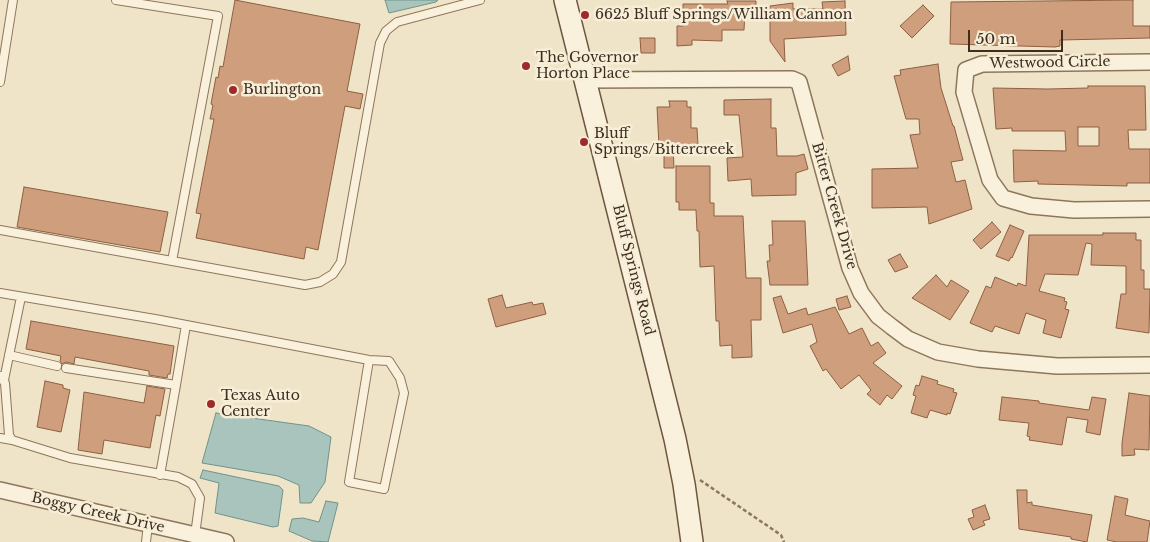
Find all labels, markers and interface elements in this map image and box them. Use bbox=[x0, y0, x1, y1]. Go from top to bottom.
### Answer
place label: 6625 Bluff Springs/William Cannon bbox=[595, 7, 852, 23]
marker: 6625 Bluff Springs/William Cannon bbox=[579, 9, 591, 21]
scale bar bbox=[970, 20, 1065, 52]
text: 50 m bbox=[976, 29, 1016, 48]
place label: The Governor Horton Place bbox=[536, 50, 638, 82]
street label: Westwood Circle bbox=[989, 54, 1111, 72]
marker: The Governor Horton Place bbox=[520, 60, 532, 72]
place label: Burlington bbox=[243, 82, 321, 98]
marker: Burlington bbox=[227, 84, 239, 96]
place label: Bluff Springs/Bittercreek bbox=[594, 126, 734, 158]
marker: Bluff Springs/Bittercreek bbox=[578, 136, 590, 148]
street label: Bitter Creek Drive bbox=[808, 141, 860, 271]
street label: Bluff Springs Road bbox=[609, 203, 657, 337]
place label: Texas Auto Center bbox=[221, 388, 300, 421]
marker: Texas Auto Center bbox=[205, 398, 217, 410]
street label: Boggy Creek Drive bbox=[30, 490, 166, 536]

